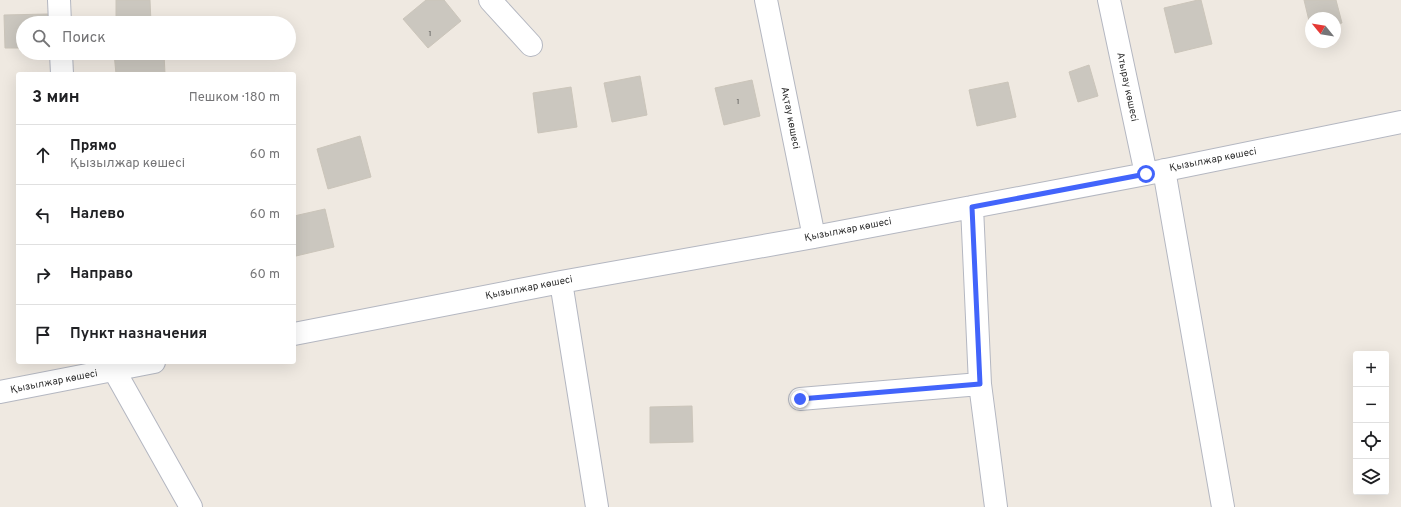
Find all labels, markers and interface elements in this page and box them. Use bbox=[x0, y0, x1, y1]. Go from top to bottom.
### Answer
north arrow bbox=[1305, 12, 1341, 48]
search box bbox=[16, 16, 296, 60]
icon: search bbox=[30, 27, 52, 49]
text: Поиск bbox=[62, 29, 106, 48]
house number: 1 bbox=[429, 29, 431, 39]
street label: Атырау көшесі bbox=[1113, 51, 1141, 123]
street label: Ақтау көшесі bbox=[778, 86, 802, 150]
text: 3 мин bbox=[32, 87, 80, 109]
text: Пешком · 180 m bbox=[189, 90, 280, 106]
house number: 1 bbox=[737, 97, 739, 107]
text: Прямо bbox=[70, 137, 117, 156]
icon: ahead bbox=[32, 144, 54, 166]
street label: Қызылжар көшесі bbox=[1168, 145, 1258, 175]
text: 60 m bbox=[250, 147, 280, 163]
text: Қызылжар көшесі bbox=[70, 156, 185, 172]
route start bbox=[1137, 165, 1155, 183]
icon: left bbox=[32, 204, 54, 226]
text: Налево bbox=[70, 205, 125, 224]
text: 60 m bbox=[250, 207, 280, 223]
street label: Қызылжар көшесі bbox=[803, 215, 893, 245]
icon: right bbox=[32, 264, 54, 286]
text: Направо bbox=[70, 265, 133, 284]
text: 60 m bbox=[250, 267, 280, 283]
street label: Қызылжар көшесі bbox=[484, 273, 574, 303]
icon: arrive bbox=[32, 324, 54, 346]
text: Пункт назначения bbox=[70, 325, 207, 344]
map controls bbox=[1353, 351, 1389, 495]
button: + bbox=[1353, 351, 1389, 387]
street label: Қызылжар көшесі bbox=[9, 367, 99, 397]
button: − bbox=[1353, 387, 1389, 423]
route end bbox=[791, 390, 809, 408]
button: locate bbox=[1353, 423, 1389, 459]
button: layers bbox=[1353, 459, 1389, 495]

